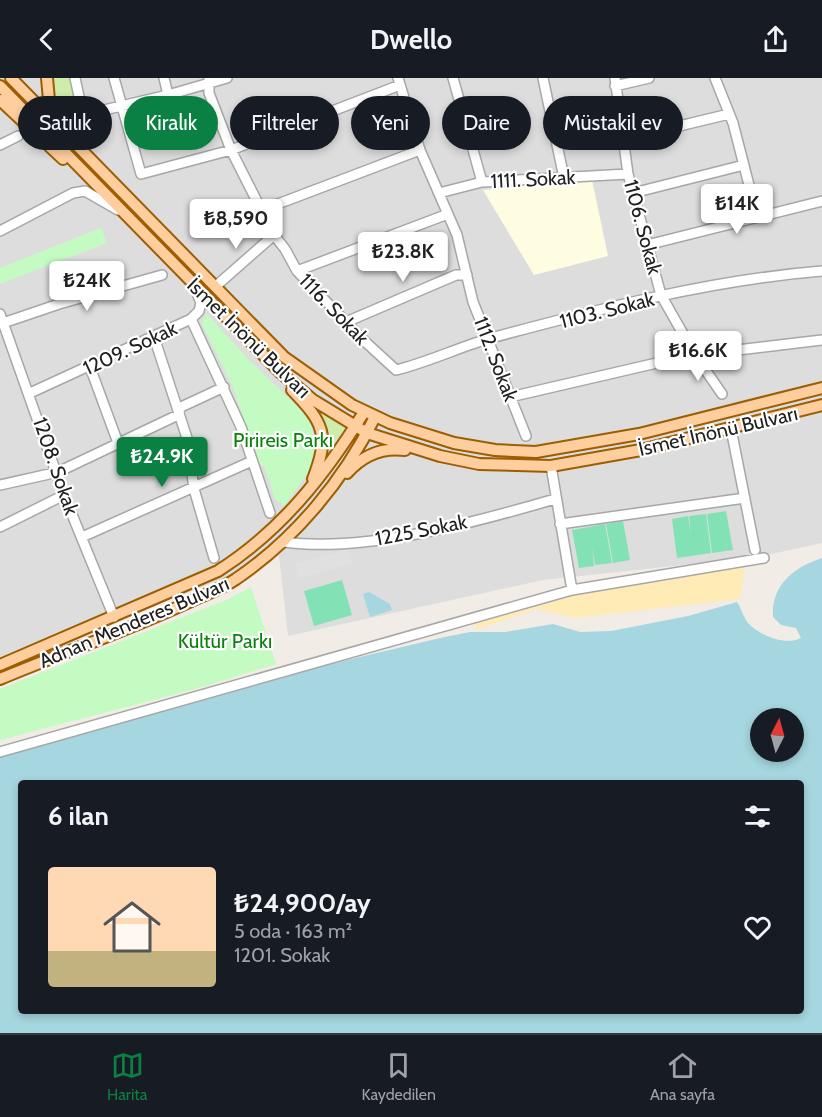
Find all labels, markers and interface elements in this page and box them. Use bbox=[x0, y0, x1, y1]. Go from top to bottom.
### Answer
icon: back bbox=[30, 23, 63, 56]
text: Dwello bbox=[370, 23, 452, 56]
icon: share bbox=[759, 23, 792, 56]
chip: Satılık bbox=[18, 96, 112, 150]
chip: Kiralık bbox=[124, 96, 218, 150]
chip: Filtreler bbox=[230, 96, 339, 150]
chip: Yeni bbox=[351, 96, 430, 150]
chip: Daire bbox=[442, 96, 531, 150]
chip: Müstakil ev bbox=[543, 96, 683, 150]
street label: 1111. Sokak bbox=[490, 165, 576, 193]
street label: 1106. Sokak bbox=[619, 177, 667, 277]
pin: ₺14K bbox=[701, 184, 773, 235]
text: ₺14K bbox=[715, 191, 759, 215]
pin: ₺8,590 bbox=[187, 199, 285, 250]
text: ₺8,590 bbox=[204, 206, 268, 230]
pin: ₺23.8K bbox=[354, 232, 452, 283]
text: ₺23.8K bbox=[372, 239, 434, 263]
pin: ₺24K bbox=[51, 261, 123, 312]
text: ₺24K bbox=[63, 268, 111, 292]
street label: 1116. Sokak bbox=[294, 268, 374, 350]
street label: İsmet İnönü Bulvarı bbox=[182, 273, 316, 403]
street label: 1103. Sokak bbox=[557, 287, 657, 333]
street label: 1112. Sokak bbox=[469, 313, 523, 405]
street label: 1209. Sokak bbox=[79, 316, 181, 380]
pin: ₺16.6K bbox=[649, 331, 747, 382]
text: ₺16.6K bbox=[669, 338, 727, 362]
street label: İsmet İnönü Bulvarı bbox=[636, 401, 800, 461]
street label: 1208. Sokak bbox=[28, 414, 84, 518]
park label: Pirireis Parkı bbox=[233, 428, 333, 452]
pin: ₺24.9K bbox=[113, 437, 211, 488]
text: ₺24.9K bbox=[131, 444, 193, 468]
street label: 1225 Sokak bbox=[373, 509, 469, 551]
street label: Adnan Menderes Bulvarı bbox=[35, 571, 233, 673]
park label: Kültür Parkı bbox=[178, 629, 272, 653]
north arrow bbox=[750, 708, 804, 762]
map controls bbox=[750, 708, 804, 762]
text: 6 ilan bbox=[48, 800, 109, 832]
icon: filters bbox=[741, 800, 774, 833]
text: ₺24,900/ay bbox=[234, 887, 371, 919]
icon: home bbox=[96, 891, 168, 963]
icon: heart bbox=[741, 911, 774, 944]
text: 5 oda · 163 m² bbox=[234, 919, 352, 943]
text: 1201. Sokak bbox=[234, 943, 330, 967]
tab: Harita bbox=[107, 1049, 147, 1104]
tab: Kaydedilen bbox=[361, 1049, 436, 1104]
tab: Ana sayfa bbox=[650, 1049, 715, 1104]

